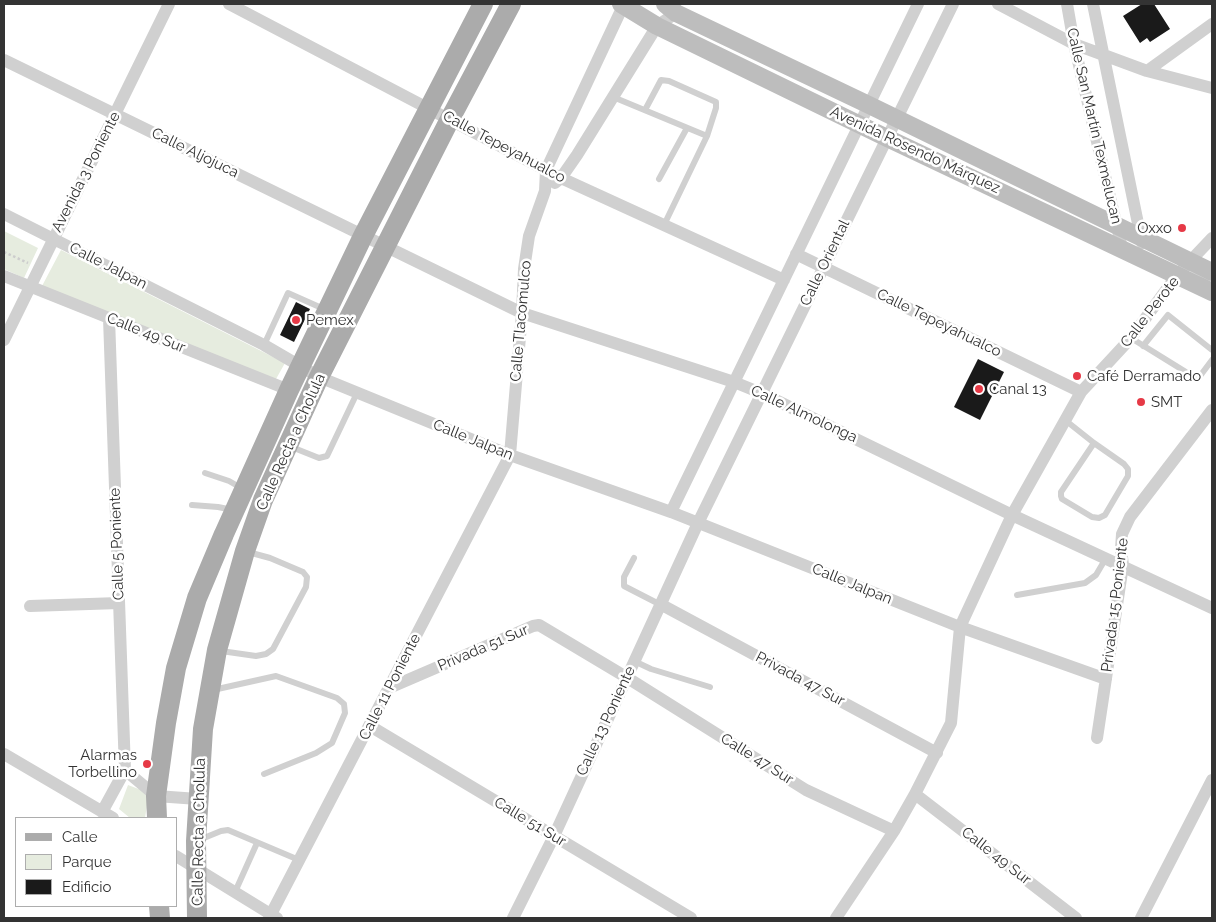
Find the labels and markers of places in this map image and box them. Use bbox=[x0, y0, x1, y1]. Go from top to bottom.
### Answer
place label: Oxxo bbox=[1137, 219, 1172, 237]
marker: Oxxo bbox=[1176, 222, 1188, 234]
place label: Pemex bbox=[306, 311, 354, 329]
marker: Pemex bbox=[290, 314, 302, 326]
place label: Café Derramado bbox=[1087, 367, 1201, 385]
marker: Café Derramado bbox=[1071, 370, 1083, 382]
place label: Canal 13 bbox=[989, 380, 1047, 398]
marker: Canal 13 bbox=[973, 383, 985, 395]
place label: SMT bbox=[1151, 393, 1182, 411]
marker: SMT bbox=[1135, 396, 1147, 408]
place label: Alarmas Torbellino bbox=[68, 746, 137, 781]
marker: Alarmas Torbellino bbox=[141, 758, 153, 770]

